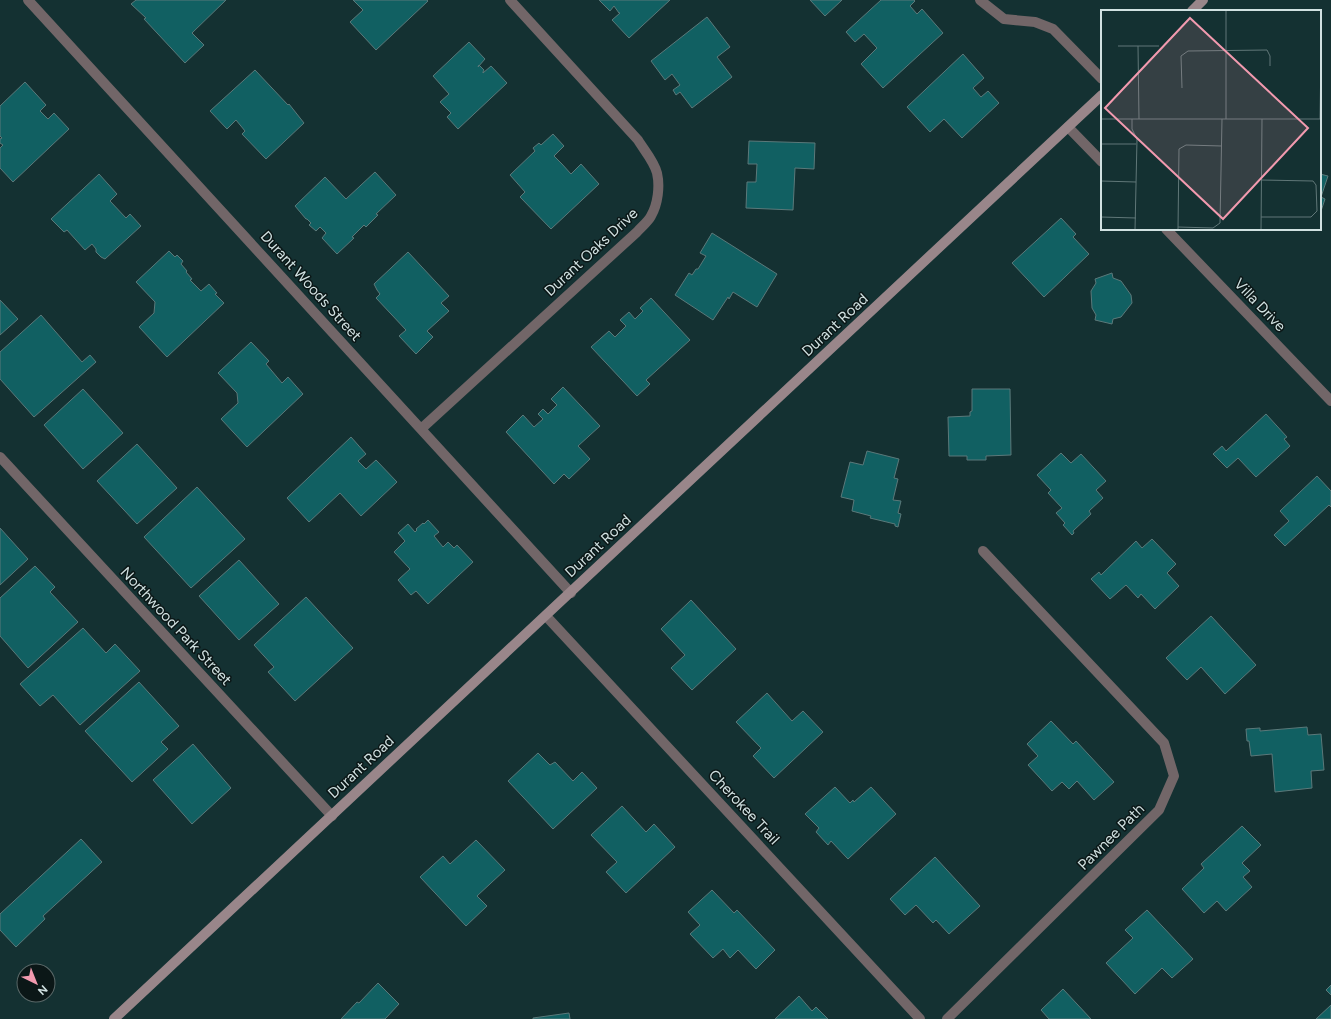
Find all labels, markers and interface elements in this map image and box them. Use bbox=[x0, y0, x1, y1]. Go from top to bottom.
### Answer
inset map bbox=[1101, 10, 1321, 230]
street label: Durant Oaks Drive bbox=[541, 204, 641, 300]
street label: Durant Woods Street bbox=[257, 227, 365, 345]
street label: Villa Drive bbox=[1230, 275, 1290, 335]
street label: Durant Road bbox=[798, 290, 872, 360]
street label: Durant Road bbox=[561, 511, 635, 581]
street label: Northwood Park Street bbox=[117, 563, 236, 689]
street label: Durant Road bbox=[324, 732, 398, 802]
street label: Cherokee Trail bbox=[705, 766, 783, 848]
street label: Pawnee Path bbox=[1074, 800, 1148, 874]
north arrow bbox=[16, 963, 56, 1003]
text: N bbox=[35, 982, 50, 998]

